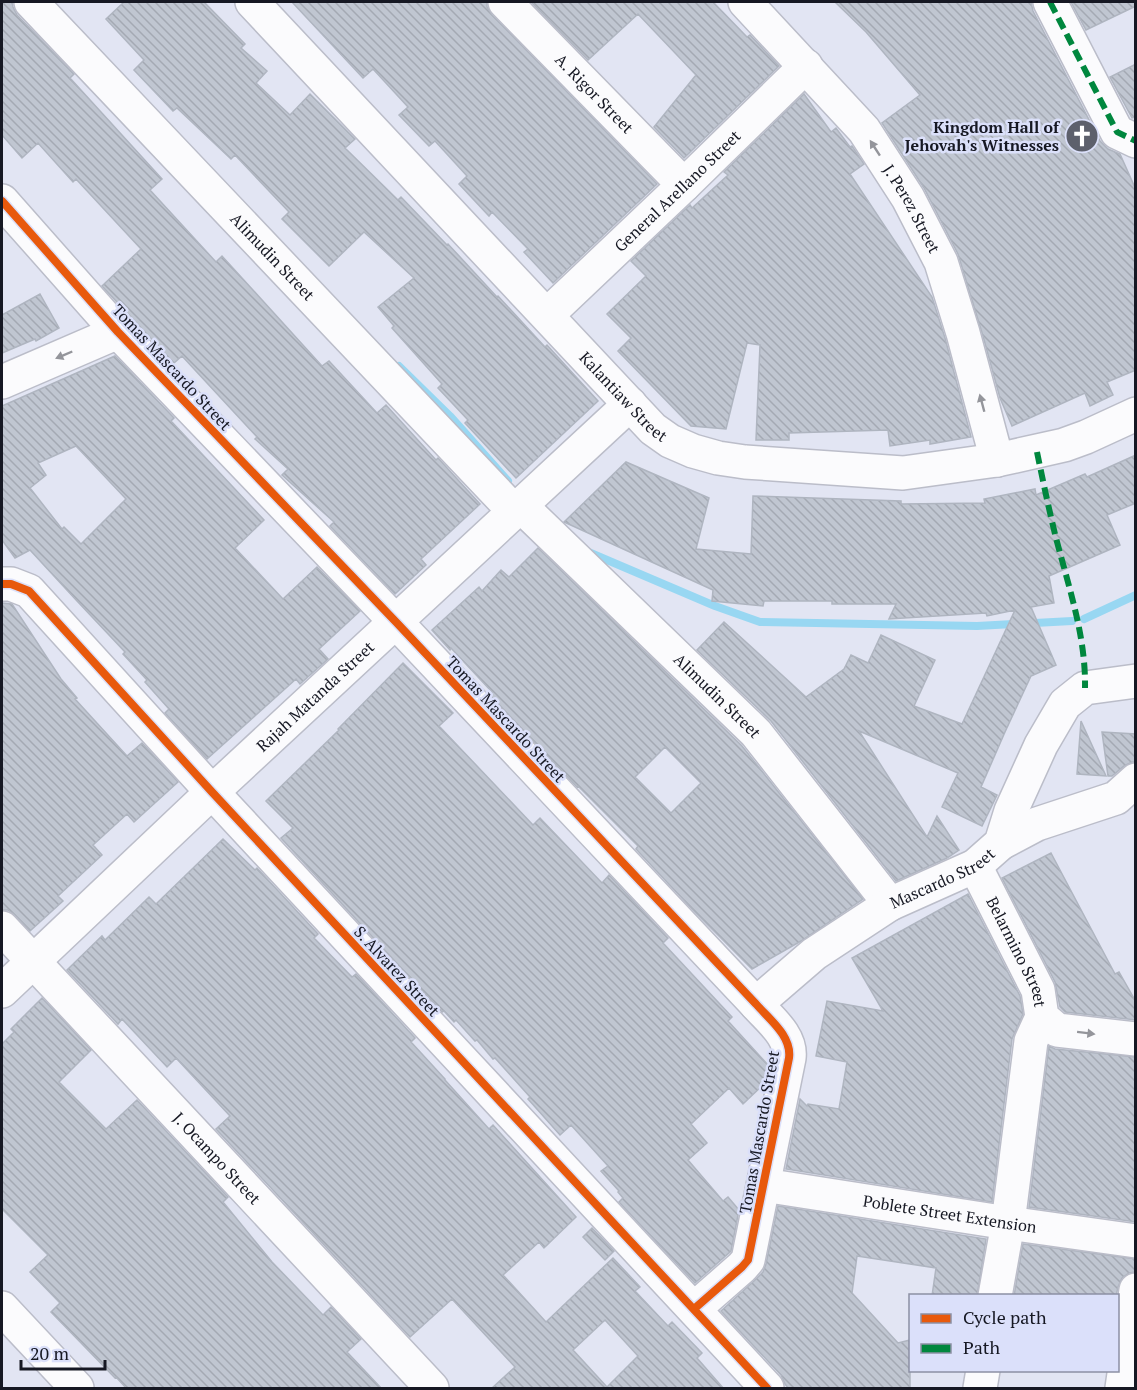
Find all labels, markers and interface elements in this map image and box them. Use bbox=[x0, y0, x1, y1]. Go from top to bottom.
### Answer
street label: A. Rigor Street bbox=[550, 49, 639, 138]
place label: Kingdom Hall of Jehovah's Witnesses bbox=[905, 116, 1061, 156]
church icon: Kingdom Hall of Jehovah's Witnesses bbox=[1064, 118, 1100, 154]
street label: General Arellano Street bbox=[609, 125, 745, 257]
one-way arrow bbox=[870, 140, 881, 156]
street label: J. Perez Street bbox=[878, 160, 946, 257]
street label: Alimudin Street bbox=[226, 208, 320, 305]
street label: Tomas Mascardo Street bbox=[108, 299, 236, 435]
street label: Kalantiaw Street bbox=[575, 347, 672, 447]
one-way arrow bbox=[55, 350, 73, 360]
one-way arrow bbox=[977, 394, 986, 412]
street label: Rajah Matanda Street bbox=[251, 636, 379, 757]
street label: Alimudin Street bbox=[669, 648, 767, 742]
street label: Tomas Mascardo Street bbox=[442, 651, 570, 787]
street label: Mascardo Street bbox=[886, 843, 999, 914]
street label: Belarmino Street bbox=[981, 893, 1051, 1009]
street label: S. Alvarez Street bbox=[349, 921, 445, 1021]
one-way arrow bbox=[1077, 1028, 1096, 1038]
street label: Tomas Mascardo Street bbox=[734, 1049, 784, 1215]
street label: J. Ocampo Street bbox=[168, 1107, 266, 1209]
street label: Poblete Street Extension bbox=[861, 1190, 1038, 1238]
legend bbox=[909, 1294, 1119, 1372]
text: Cycle path bbox=[963, 1305, 1047, 1329]
scale bar bbox=[21, 1333, 105, 1371]
text: Path bbox=[963, 1335, 1000, 1359]
text: 20 m bbox=[30, 1341, 70, 1365]

